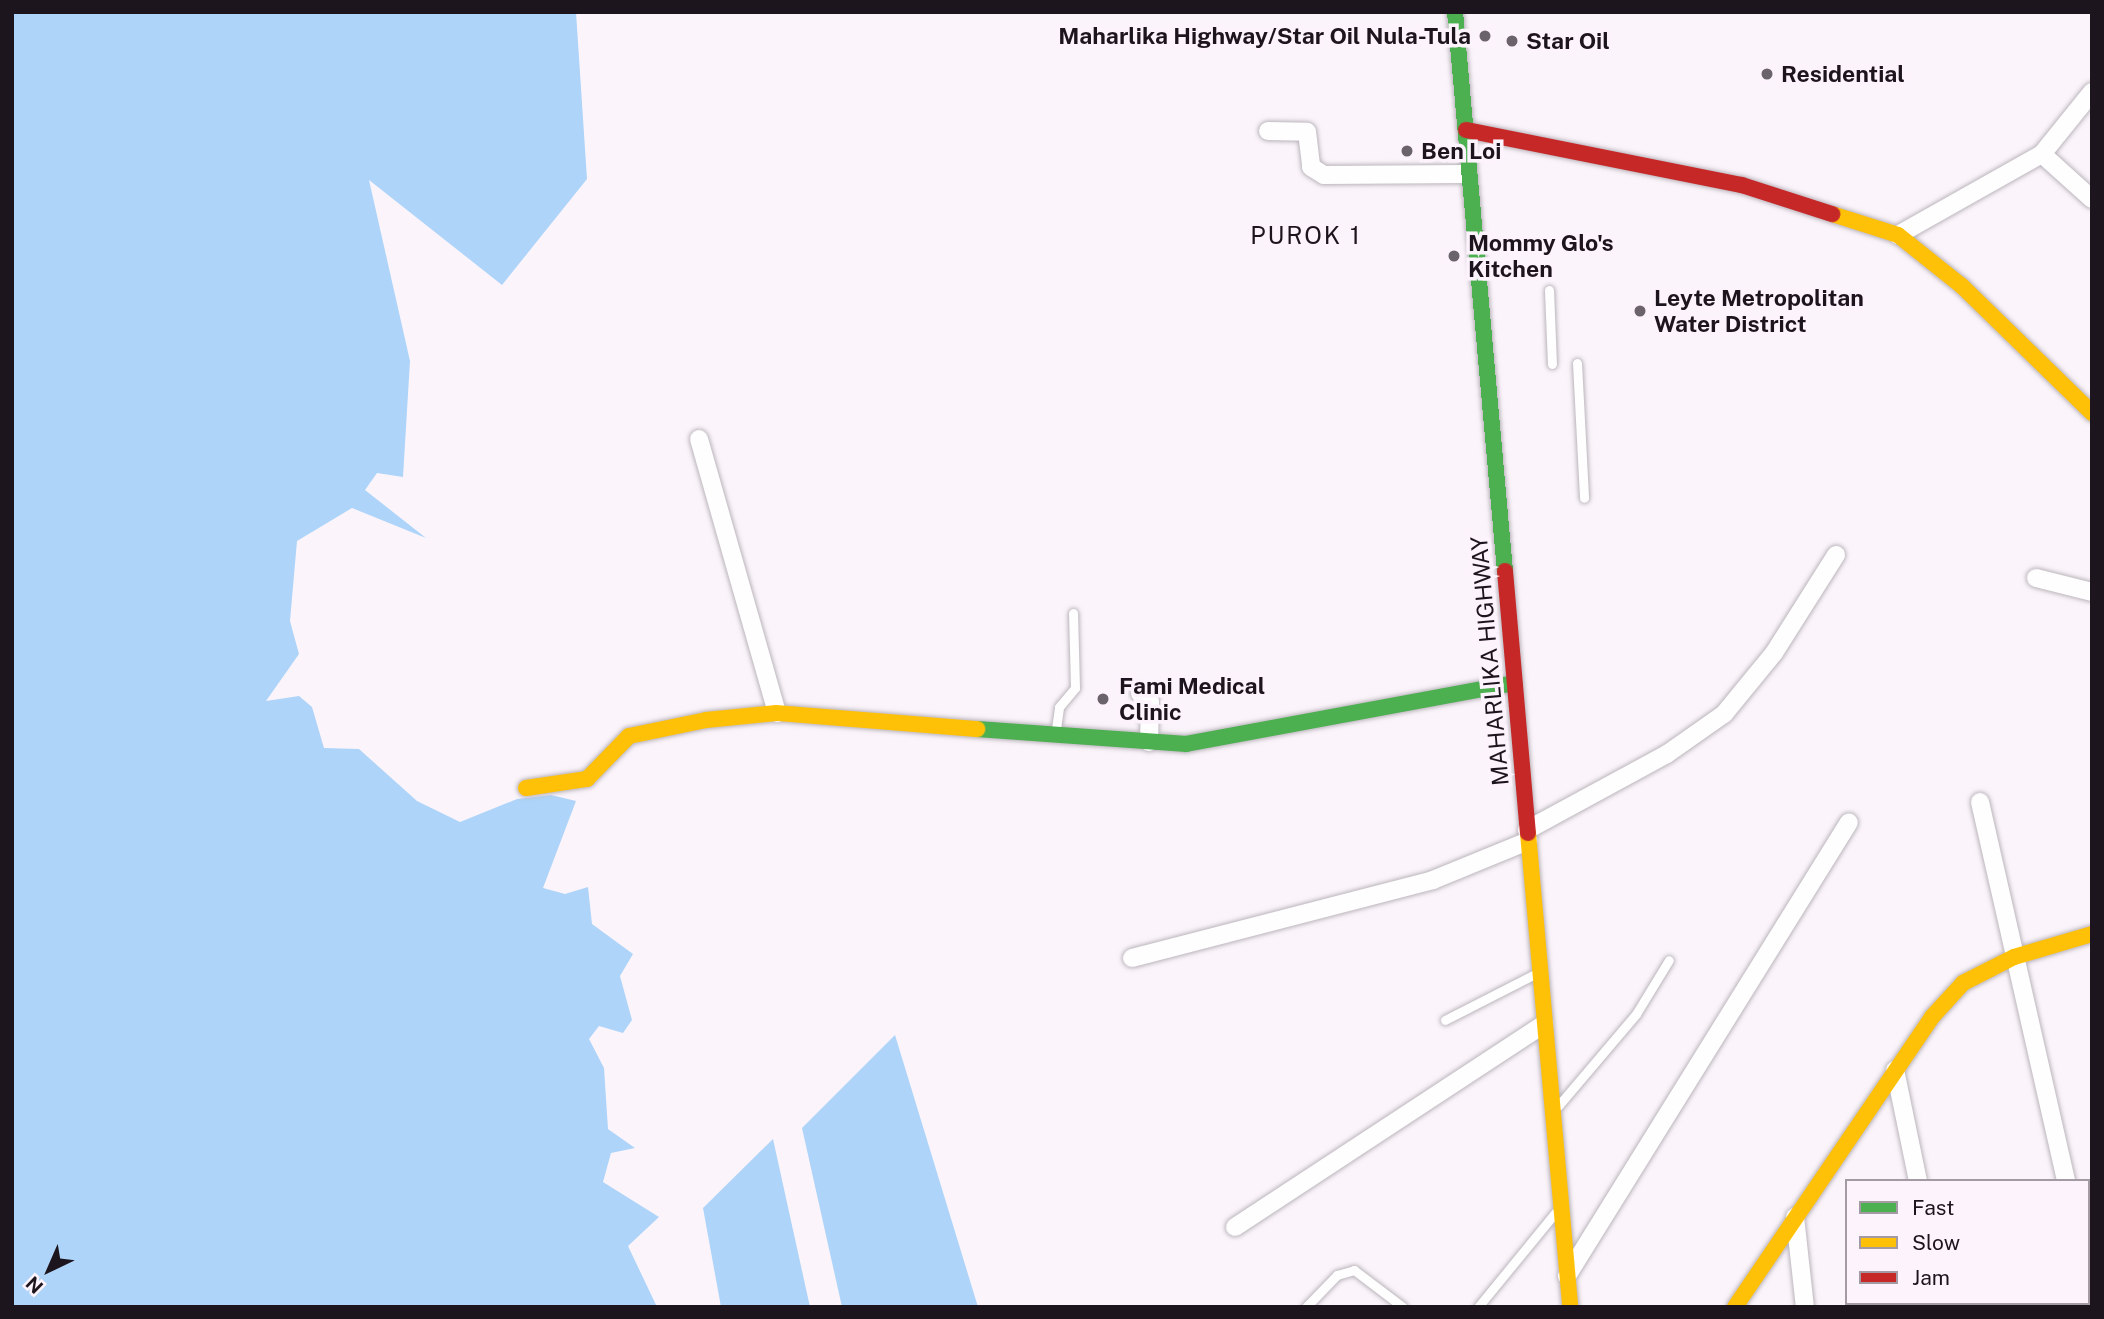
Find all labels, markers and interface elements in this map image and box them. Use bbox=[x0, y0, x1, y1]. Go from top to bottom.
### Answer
place label: Maharlika Highway/Star Oil Nula-Tula bbox=[1058, 22, 1471, 50]
place label: Star Oil bbox=[1526, 27, 1610, 55]
marker: Maharlika Highway/Star Oil Nula-Tula bbox=[1477, 28, 1493, 44]
marker: Star Oil bbox=[1504, 33, 1520, 49]
place label: Residential bbox=[1781, 60, 1905, 88]
marker: Residential bbox=[1759, 66, 1775, 82]
place label: Ben Loi bbox=[1421, 137, 1501, 165]
marker: Ben Loi bbox=[1399, 143, 1415, 159]
district label: PUROK 1 bbox=[1251, 222, 1361, 250]
place label: Mommy Glo's Kitchen bbox=[1468, 229, 1614, 283]
marker: Mommy Glo's Kitchen bbox=[1446, 248, 1462, 264]
place label: Leyte Metropolitan Water District bbox=[1654, 284, 1864, 338]
marker: Leyte Metropolitan Water District bbox=[1632, 303, 1648, 319]
street label: MAHARLIKA HIGHWAY bbox=[1465, 535, 1515, 787]
place label: Fami Medical Clinic bbox=[1119, 672, 1265, 726]
marker: Fami Medical Clinic bbox=[1093, 689, 1113, 709]
legend bbox=[1845, 1179, 2090, 1305]
text: Fast bbox=[1912, 1195, 1954, 1220]
text: Slow bbox=[1912, 1230, 1960, 1255]
north arrow bbox=[14, 1235, 84, 1305]
text: Jam bbox=[1912, 1265, 1950, 1290]
text: N bbox=[21, 1272, 47, 1298]

